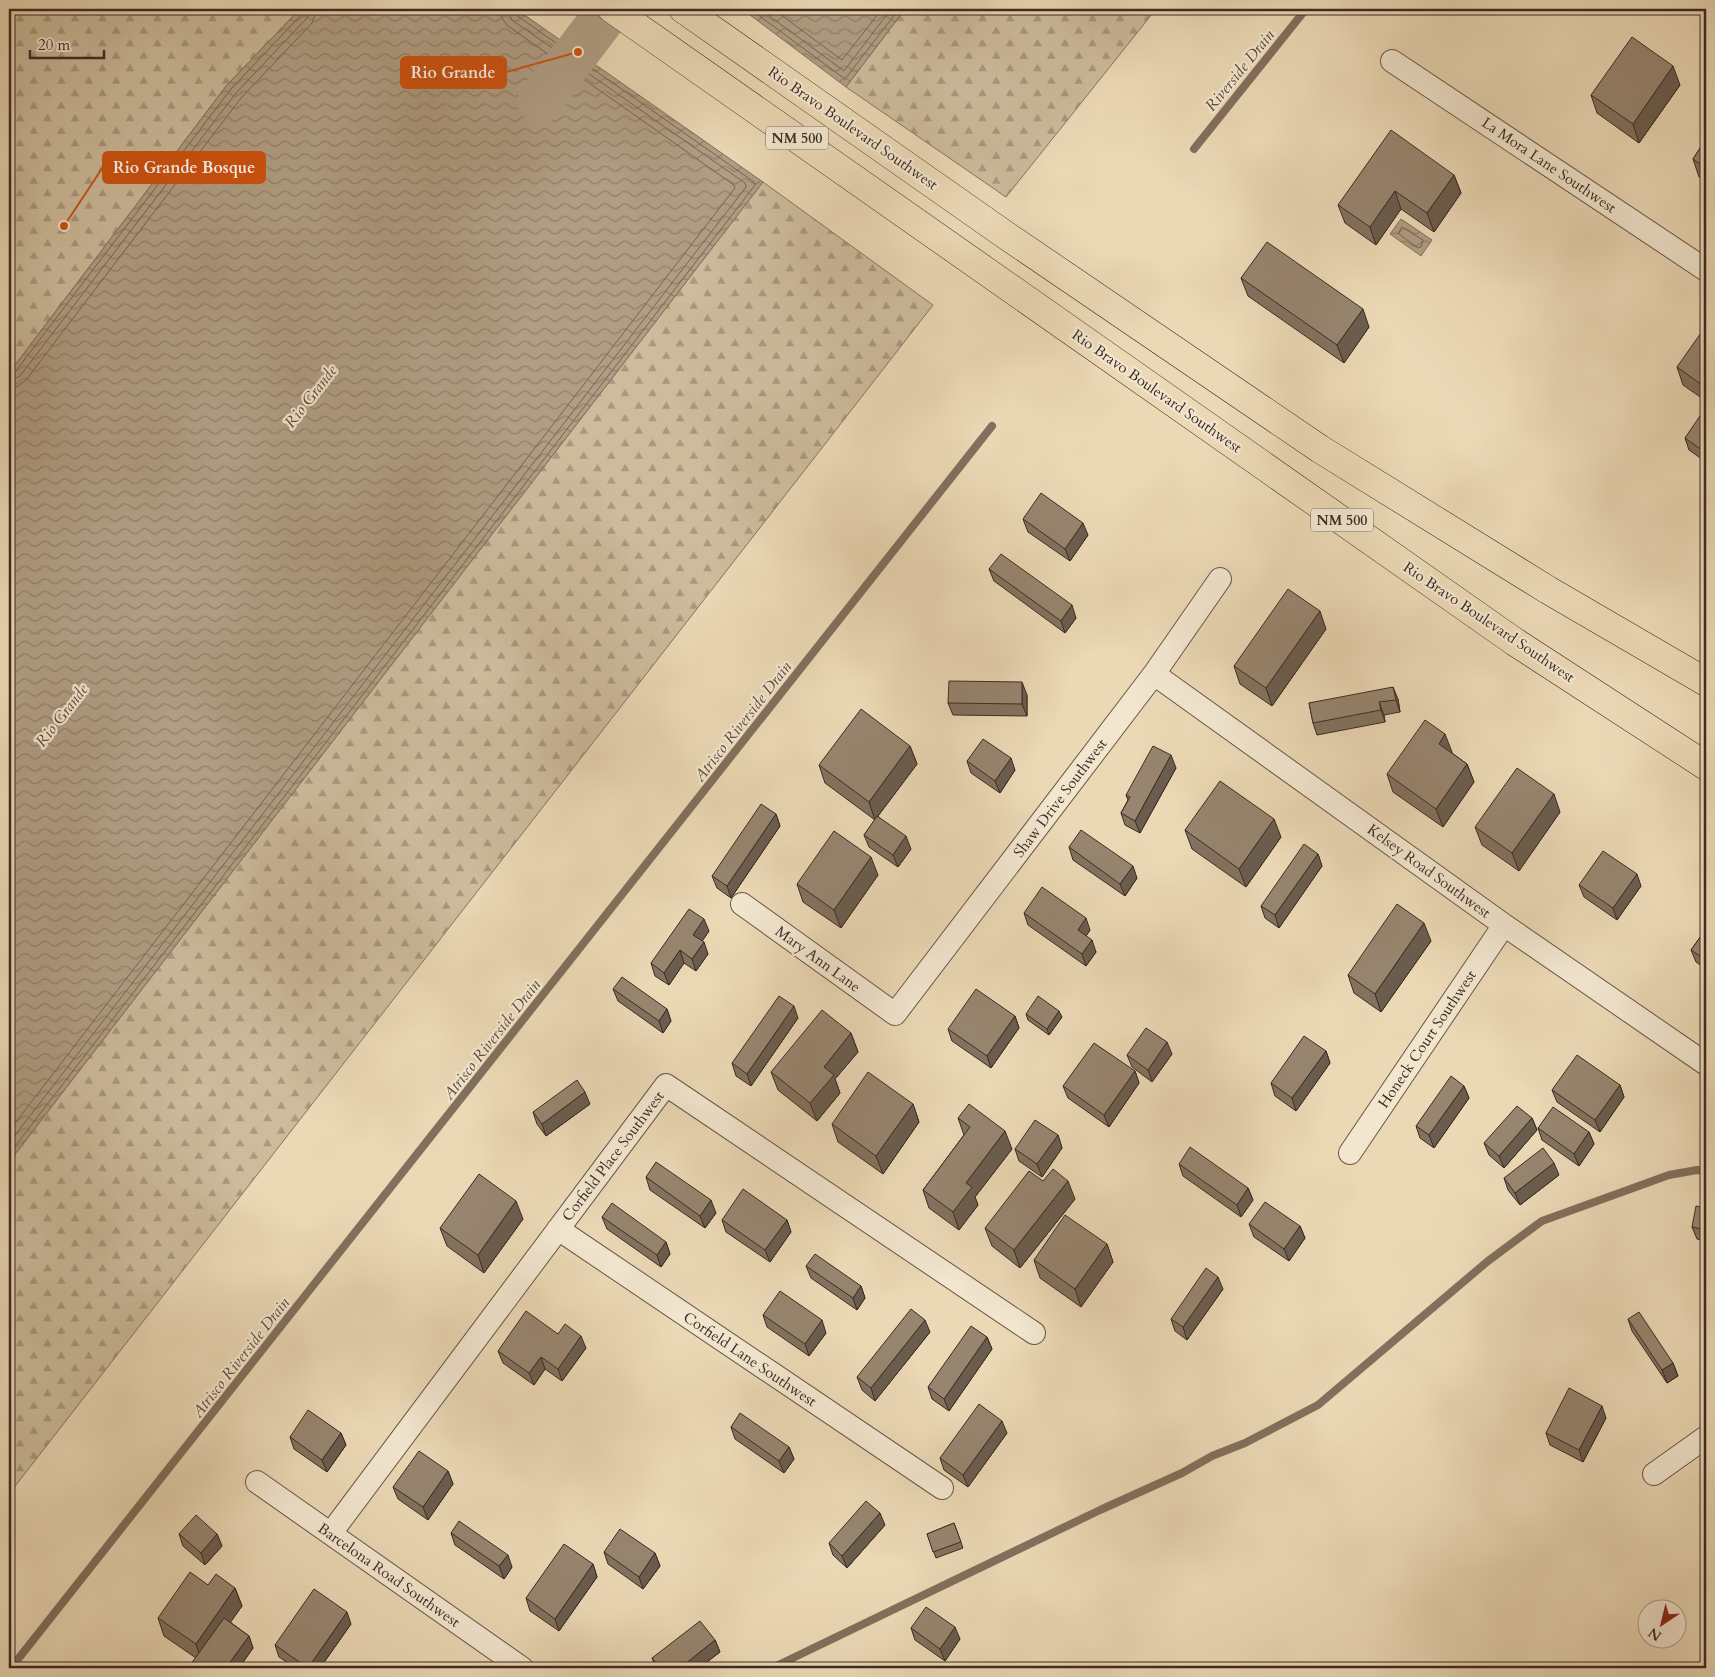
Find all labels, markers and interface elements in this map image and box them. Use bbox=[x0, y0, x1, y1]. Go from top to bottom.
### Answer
water label: Riverside Drain bbox=[1200, 25, 1280, 116]
scale bar bbox=[30, 28, 104, 60]
text: 20 m bbox=[38, 35, 70, 55]
callout: Rio Grande bbox=[401, 57, 506, 88]
text: Rio Grande bbox=[411, 62, 495, 84]
street label: Rio Bravo Boulevard Southwest bbox=[764, 62, 942, 194]
street label: La Mora Lane Southwest bbox=[1478, 112, 1620, 218]
road number: NM 500 bbox=[766, 126, 828, 150]
callout: Rio Grande Bosque bbox=[103, 152, 265, 183]
text: Rio Grande Bosque bbox=[113, 157, 255, 179]
street label: Rio Bravo Boulevard Southwest bbox=[1068, 325, 1246, 457]
water label: Rio Grande bbox=[279, 360, 343, 433]
road number: NM 500 bbox=[1311, 508, 1373, 532]
street label: Rio Bravo Boulevard Southwest bbox=[1399, 557, 1579, 687]
water label: Atrisco Riverside Drain bbox=[688, 657, 797, 787]
water label: Rio Grande bbox=[30, 679, 94, 752]
street label: Shaw Drive Southwest bbox=[1009, 734, 1111, 862]
street label: Kelsey Road Southwest bbox=[1363, 819, 1495, 923]
street label: Mary Ann Lane bbox=[771, 921, 865, 997]
street label: Honeck Court Southwest bbox=[1373, 966, 1481, 1112]
water label: Atrisco Riverside Drain bbox=[437, 975, 546, 1105]
street label: Corfield Place Southwest bbox=[557, 1087, 669, 1225]
water label: Atrisco Riverside Drain bbox=[186, 1293, 295, 1423]
street label: Corfield Lane Southwest bbox=[680, 1307, 821, 1411]
street label: Barcelona Road Southwest bbox=[314, 1518, 464, 1632]
north arrow bbox=[1638, 1600, 1688, 1650]
text: N bbox=[1644, 1623, 1665, 1646]

